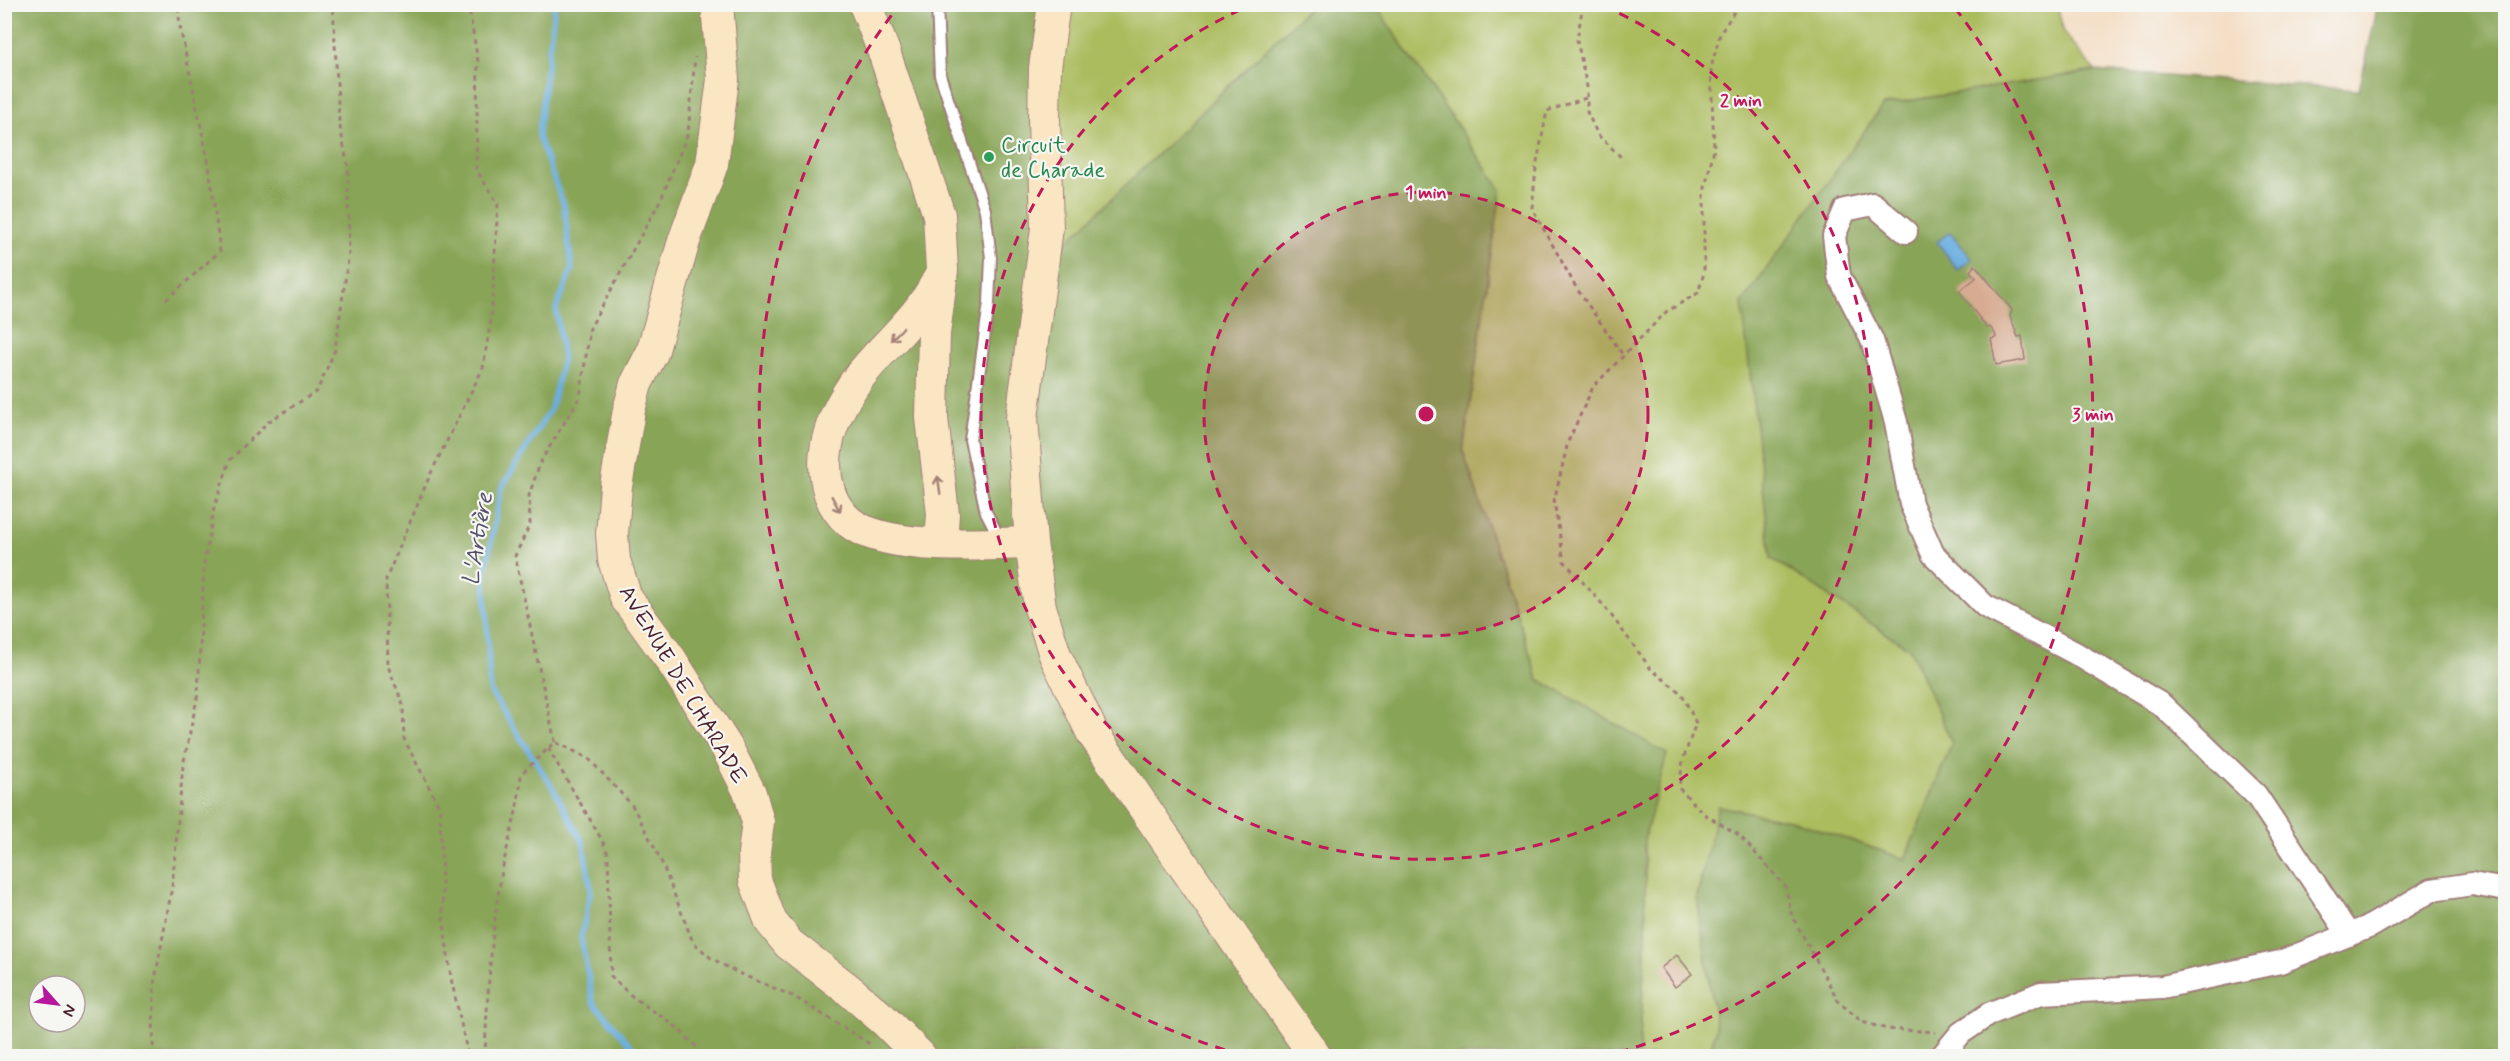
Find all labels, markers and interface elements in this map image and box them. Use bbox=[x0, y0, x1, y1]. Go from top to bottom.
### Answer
text: 2 min bbox=[1720, 89, 1762, 113]
place label: Circuit de Charade bbox=[1001, 132, 1105, 185]
marker: Circuit de Charade bbox=[982, 150, 996, 164]
text: 1 min bbox=[1405, 181, 1447, 205]
one-way arrow bbox=[890, 327, 904, 342]
text: 3 min bbox=[2072, 403, 2114, 427]
centre of rings bbox=[1416, 404, 1436, 424]
one-way arrow bbox=[933, 475, 944, 495]
water label: L'Artière bbox=[456, 490, 501, 588]
one-way arrow bbox=[830, 495, 842, 512]
street label: AVENUE DE CHARADE bbox=[612, 581, 753, 790]
north arrow bbox=[27, 974, 87, 1034]
text: N bbox=[57, 1001, 81, 1020]

